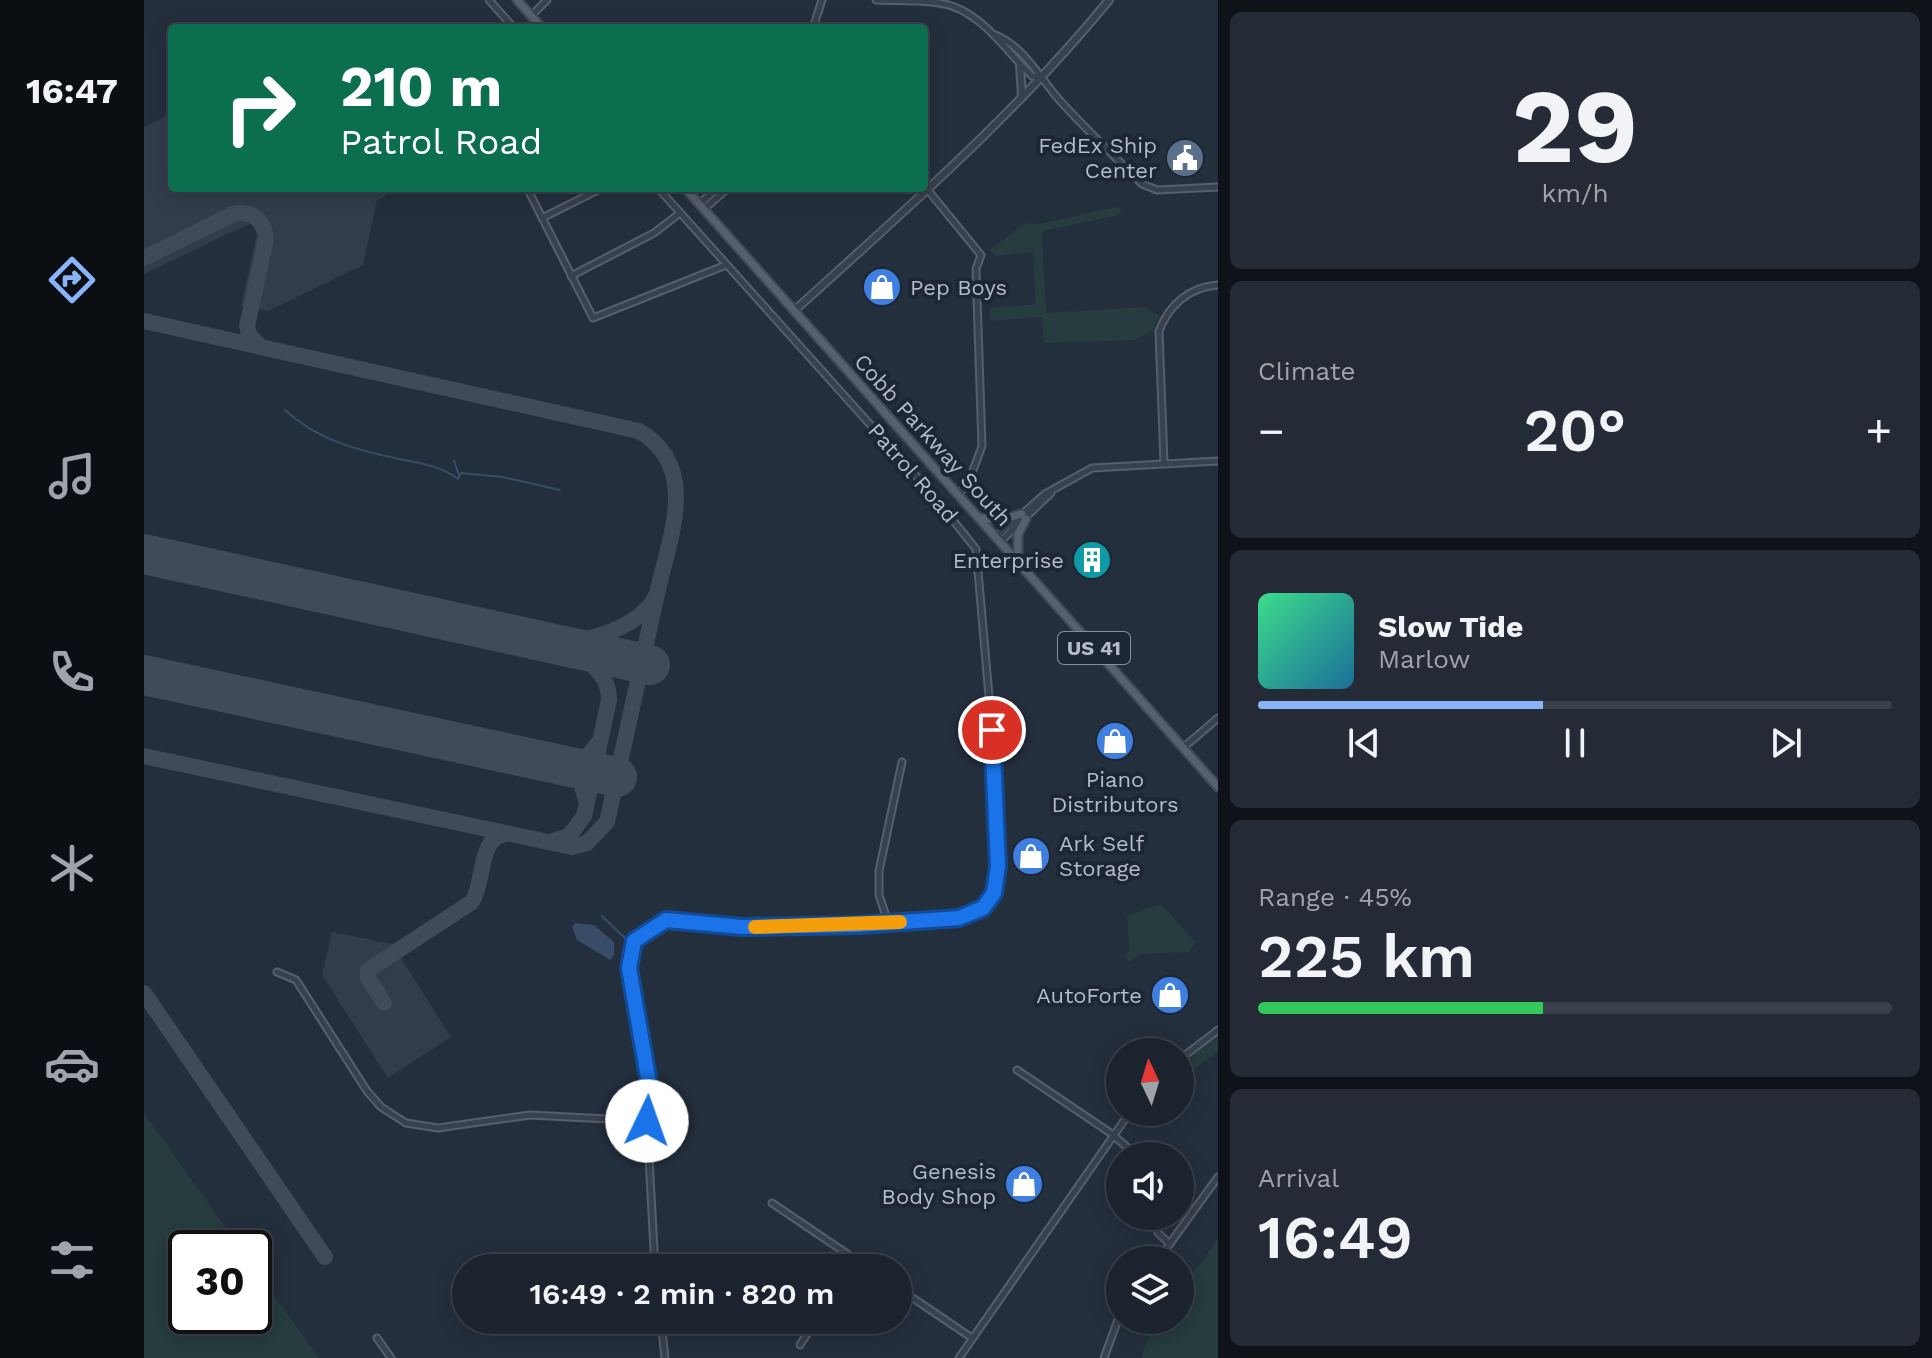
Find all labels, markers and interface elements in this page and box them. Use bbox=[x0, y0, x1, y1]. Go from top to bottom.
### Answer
text: 210 m bbox=[340, 54, 502, 120]
icon: right bbox=[208, 56, 312, 160]
text: 29 bbox=[1512, 65, 1638, 187]
text: 16:47 bbox=[26, 70, 118, 112]
text: Patrol Road bbox=[340, 121, 542, 163]
place label: FedEx Ship Center bbox=[1038, 133, 1157, 183]
public building icon: FedEx Ship Center bbox=[1164, 137, 1206, 179]
text: km/h bbox=[1542, 178, 1608, 208]
icon: directions bbox=[44, 252, 100, 308]
shop icon: Pep Boys bbox=[861, 266, 903, 308]
place label: Pep Boys bbox=[910, 275, 1007, 300]
street label: Cobb Parkway South bbox=[849, 349, 1017, 531]
text: Climate bbox=[1258, 356, 1356, 386]
text: 20° bbox=[1524, 395, 1626, 466]
text: − bbox=[1258, 405, 1285, 457]
text: + bbox=[1865, 405, 1892, 457]
street label: Patrol Road bbox=[863, 418, 963, 528]
icon: music bbox=[44, 448, 100, 504]
building icon: Enterprise bbox=[1071, 539, 1113, 581]
place label: Enterprise bbox=[953, 548, 1064, 573]
text: Slow Tide bbox=[1378, 609, 1523, 644]
road number: US 41 bbox=[1058, 632, 1130, 664]
icon: phone bbox=[44, 644, 100, 700]
text: Marlow bbox=[1378, 644, 1470, 674]
pin bbox=[958, 696, 1026, 764]
icon: arrive bbox=[970, 708, 1014, 752]
shop icon: Piano Distributors bbox=[1094, 720, 1136, 762]
icon: previous bbox=[1342, 721, 1386, 765]
icon: pause bbox=[1553, 721, 1597, 765]
icon: next bbox=[1764, 721, 1808, 765]
place label: Piano Distributors bbox=[1051, 767, 1179, 817]
place label: Ark Self Storage bbox=[1059, 831, 1145, 881]
shop icon: Ark Self Storage bbox=[1010, 835, 1052, 877]
icon: climate bbox=[44, 840, 100, 896]
text: Range · 45% bbox=[1258, 882, 1412, 912]
text: 225 km bbox=[1258, 921, 1475, 992]
shop icon: AutoForte bbox=[1149, 974, 1191, 1016]
place label: AutoForte bbox=[1036, 983, 1142, 1008]
icon: car bbox=[44, 1036, 100, 1092]
north arrow bbox=[1106, 1038, 1194, 1126]
map controls bbox=[1106, 1038, 1194, 1334]
position arrow bbox=[605, 1079, 689, 1163]
button: sound bbox=[1106, 1142, 1194, 1230]
place label: Genesis Body Shop bbox=[882, 1159, 996, 1209]
shop icon: Genesis Body Shop bbox=[1003, 1163, 1045, 1205]
text: Arrival bbox=[1258, 1163, 1339, 1193]
text: 16:49 bbox=[1258, 1202, 1413, 1273]
speed limit sign: 30 bbox=[168, 1230, 272, 1334]
icon: filters bbox=[44, 1232, 100, 1288]
button: layers bbox=[1106, 1246, 1194, 1334]
text: 16:49 · 2 min · 820 m bbox=[530, 1276, 834, 1311]

